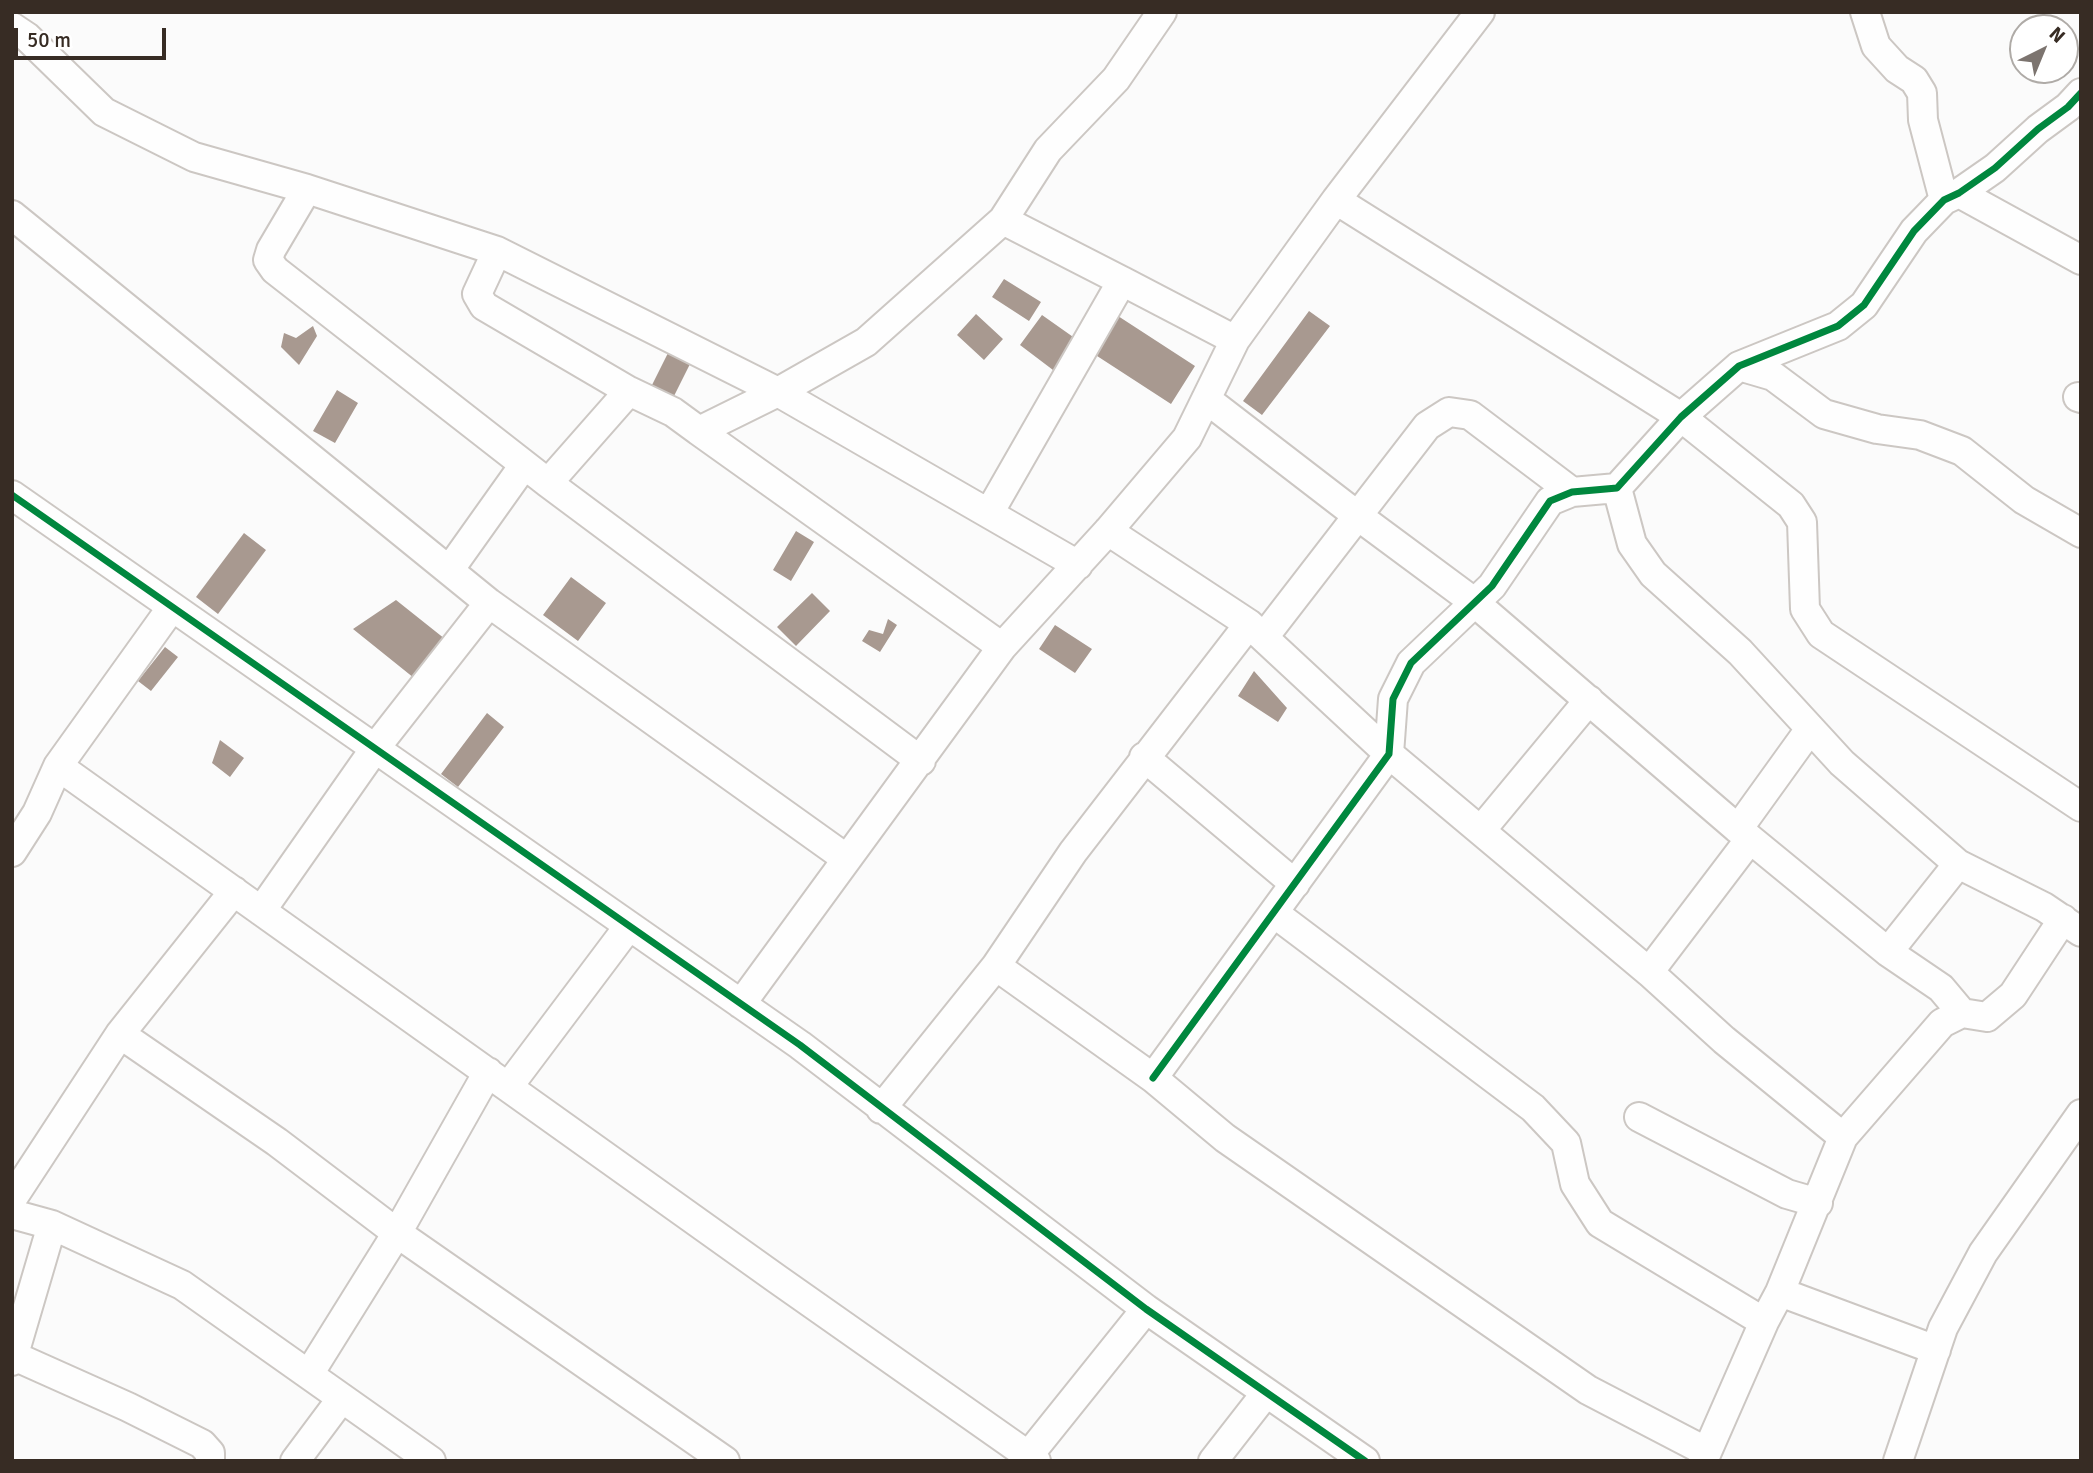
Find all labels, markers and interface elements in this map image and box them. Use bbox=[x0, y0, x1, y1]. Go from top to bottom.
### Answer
scale bar bbox=[18, 14, 170, 58]
north arrow bbox=[2009, 14, 2079, 84]
text: N bbox=[2044, 22, 2070, 48]
text: 50 m bbox=[27, 27, 71, 53]

